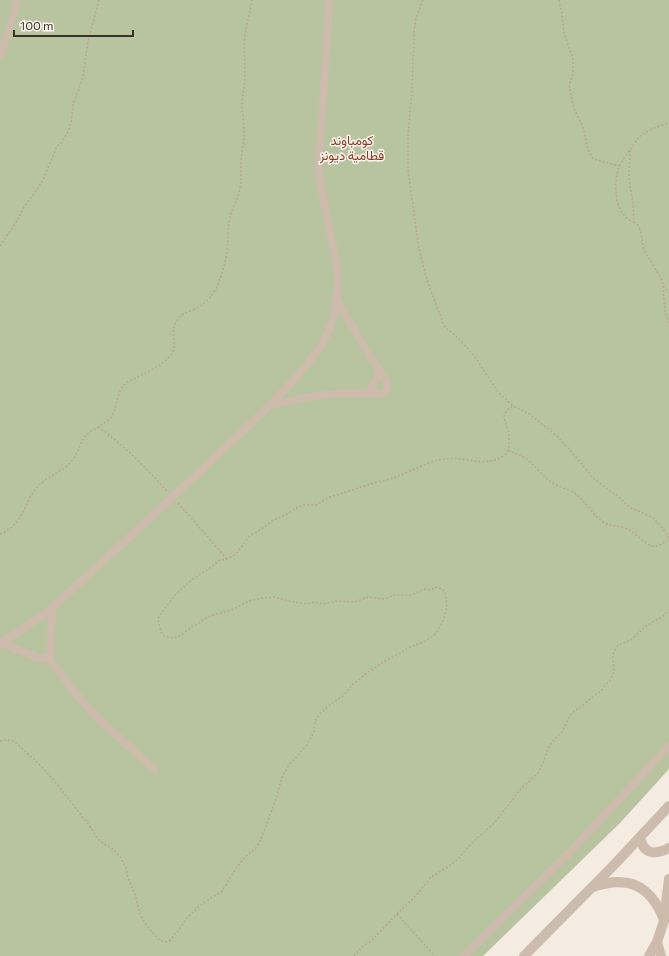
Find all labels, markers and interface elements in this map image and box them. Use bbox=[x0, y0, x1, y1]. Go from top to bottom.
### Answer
scale bar bbox=[14, 12, 133, 38]
text: 100 m bbox=[20, 18, 54, 32]
district label: كومباوند قطامية ديونز bbox=[319, 132, 384, 164]

